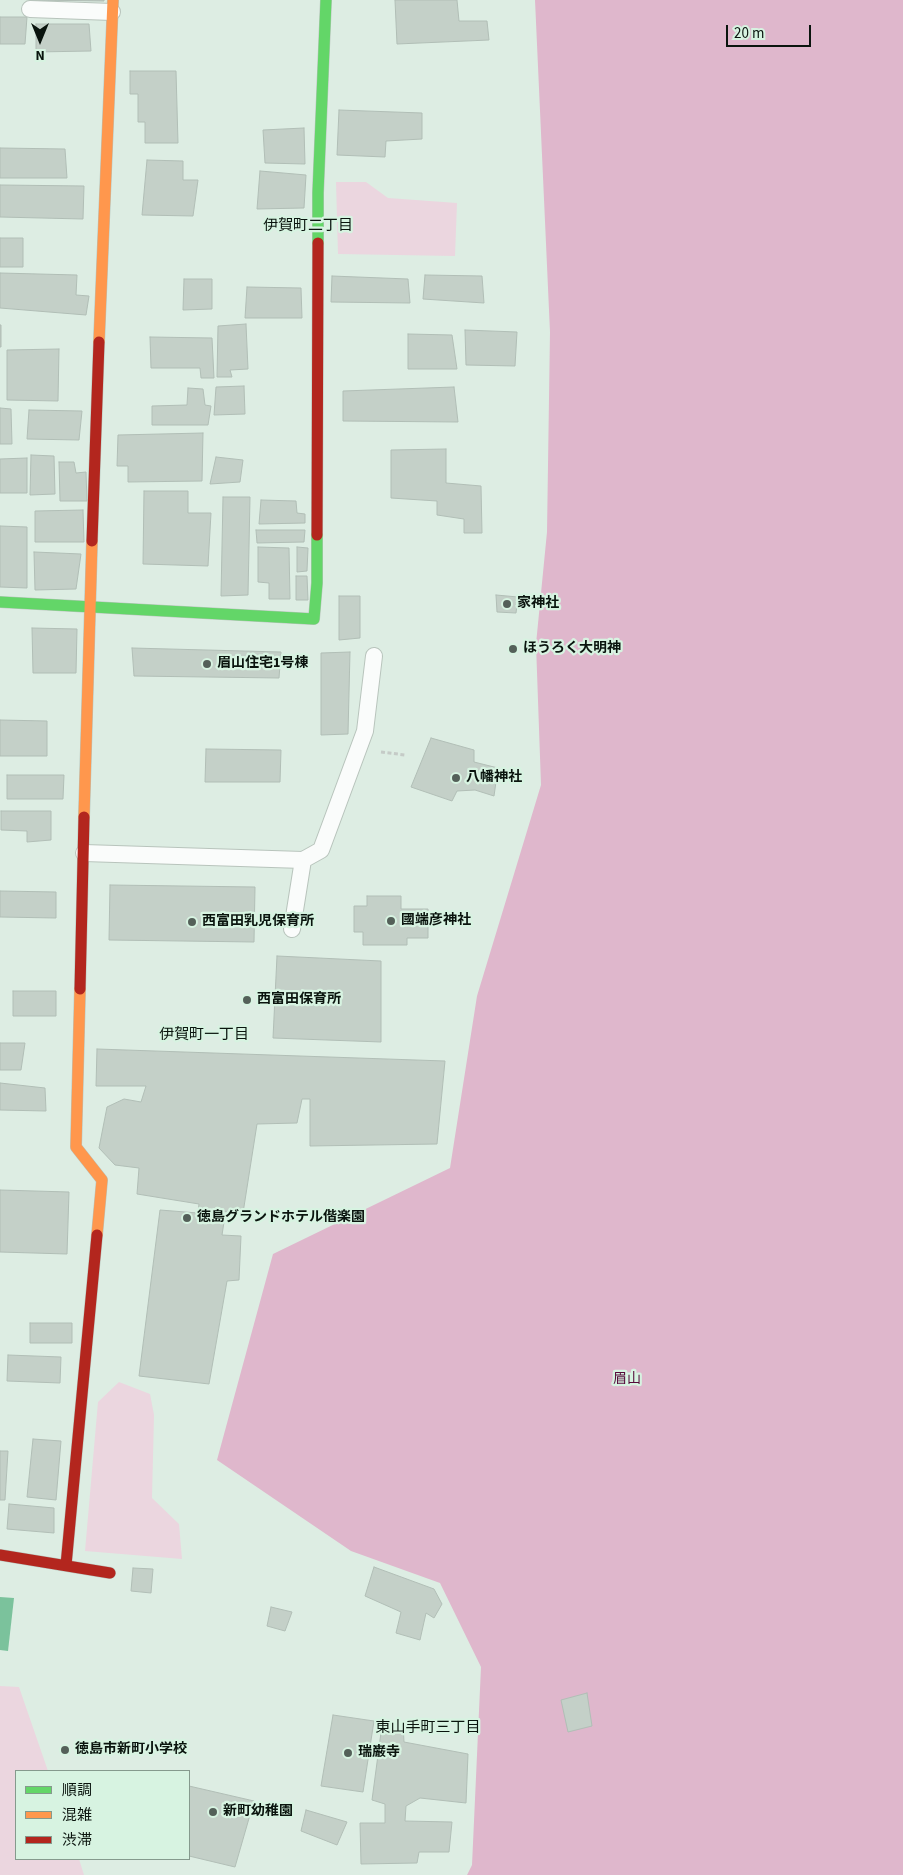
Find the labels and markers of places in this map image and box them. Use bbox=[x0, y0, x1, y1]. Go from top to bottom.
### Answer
place label: 家神社 bbox=[517, 596, 559, 612]
marker: 家神社 bbox=[501, 598, 513, 610]
place label: ほうろく大明神 bbox=[523, 641, 621, 657]
marker: ほうろく大明神 bbox=[507, 643, 519, 655]
place label: 眉山住宅1号棟 bbox=[217, 656, 308, 672]
marker: 眉山住宅1号棟 bbox=[201, 658, 213, 670]
place label: 八幡神社 bbox=[466, 770, 522, 786]
marker: 八幡神社 bbox=[450, 772, 462, 784]
place label: 國端彦神社 bbox=[401, 913, 471, 929]
place label: 西富田乳児保育所 bbox=[202, 914, 314, 930]
marker: 國端彦神社 bbox=[385, 915, 397, 927]
marker: 西富田乳児保育所 bbox=[186, 916, 198, 928]
place label: 西富田保育所 bbox=[257, 992, 341, 1008]
marker: 西富田保育所 bbox=[241, 994, 253, 1006]
place label: 徳島グランドホテル偕楽園 bbox=[197, 1210, 365, 1226]
marker: 徳島グランドホテル偕楽園 bbox=[181, 1212, 193, 1224]
place label: 徳島市新町小学校 bbox=[75, 1742, 187, 1758]
marker: 徳島市新町小学校 bbox=[59, 1744, 71, 1756]
place label: 瑞巌寺 bbox=[358, 1745, 400, 1761]
marker: 瑞巌寺 bbox=[342, 1747, 354, 1759]
place label: 新町幼稚園 bbox=[223, 1804, 293, 1820]
marker: 新町幼稚園 bbox=[207, 1806, 219, 1818]

